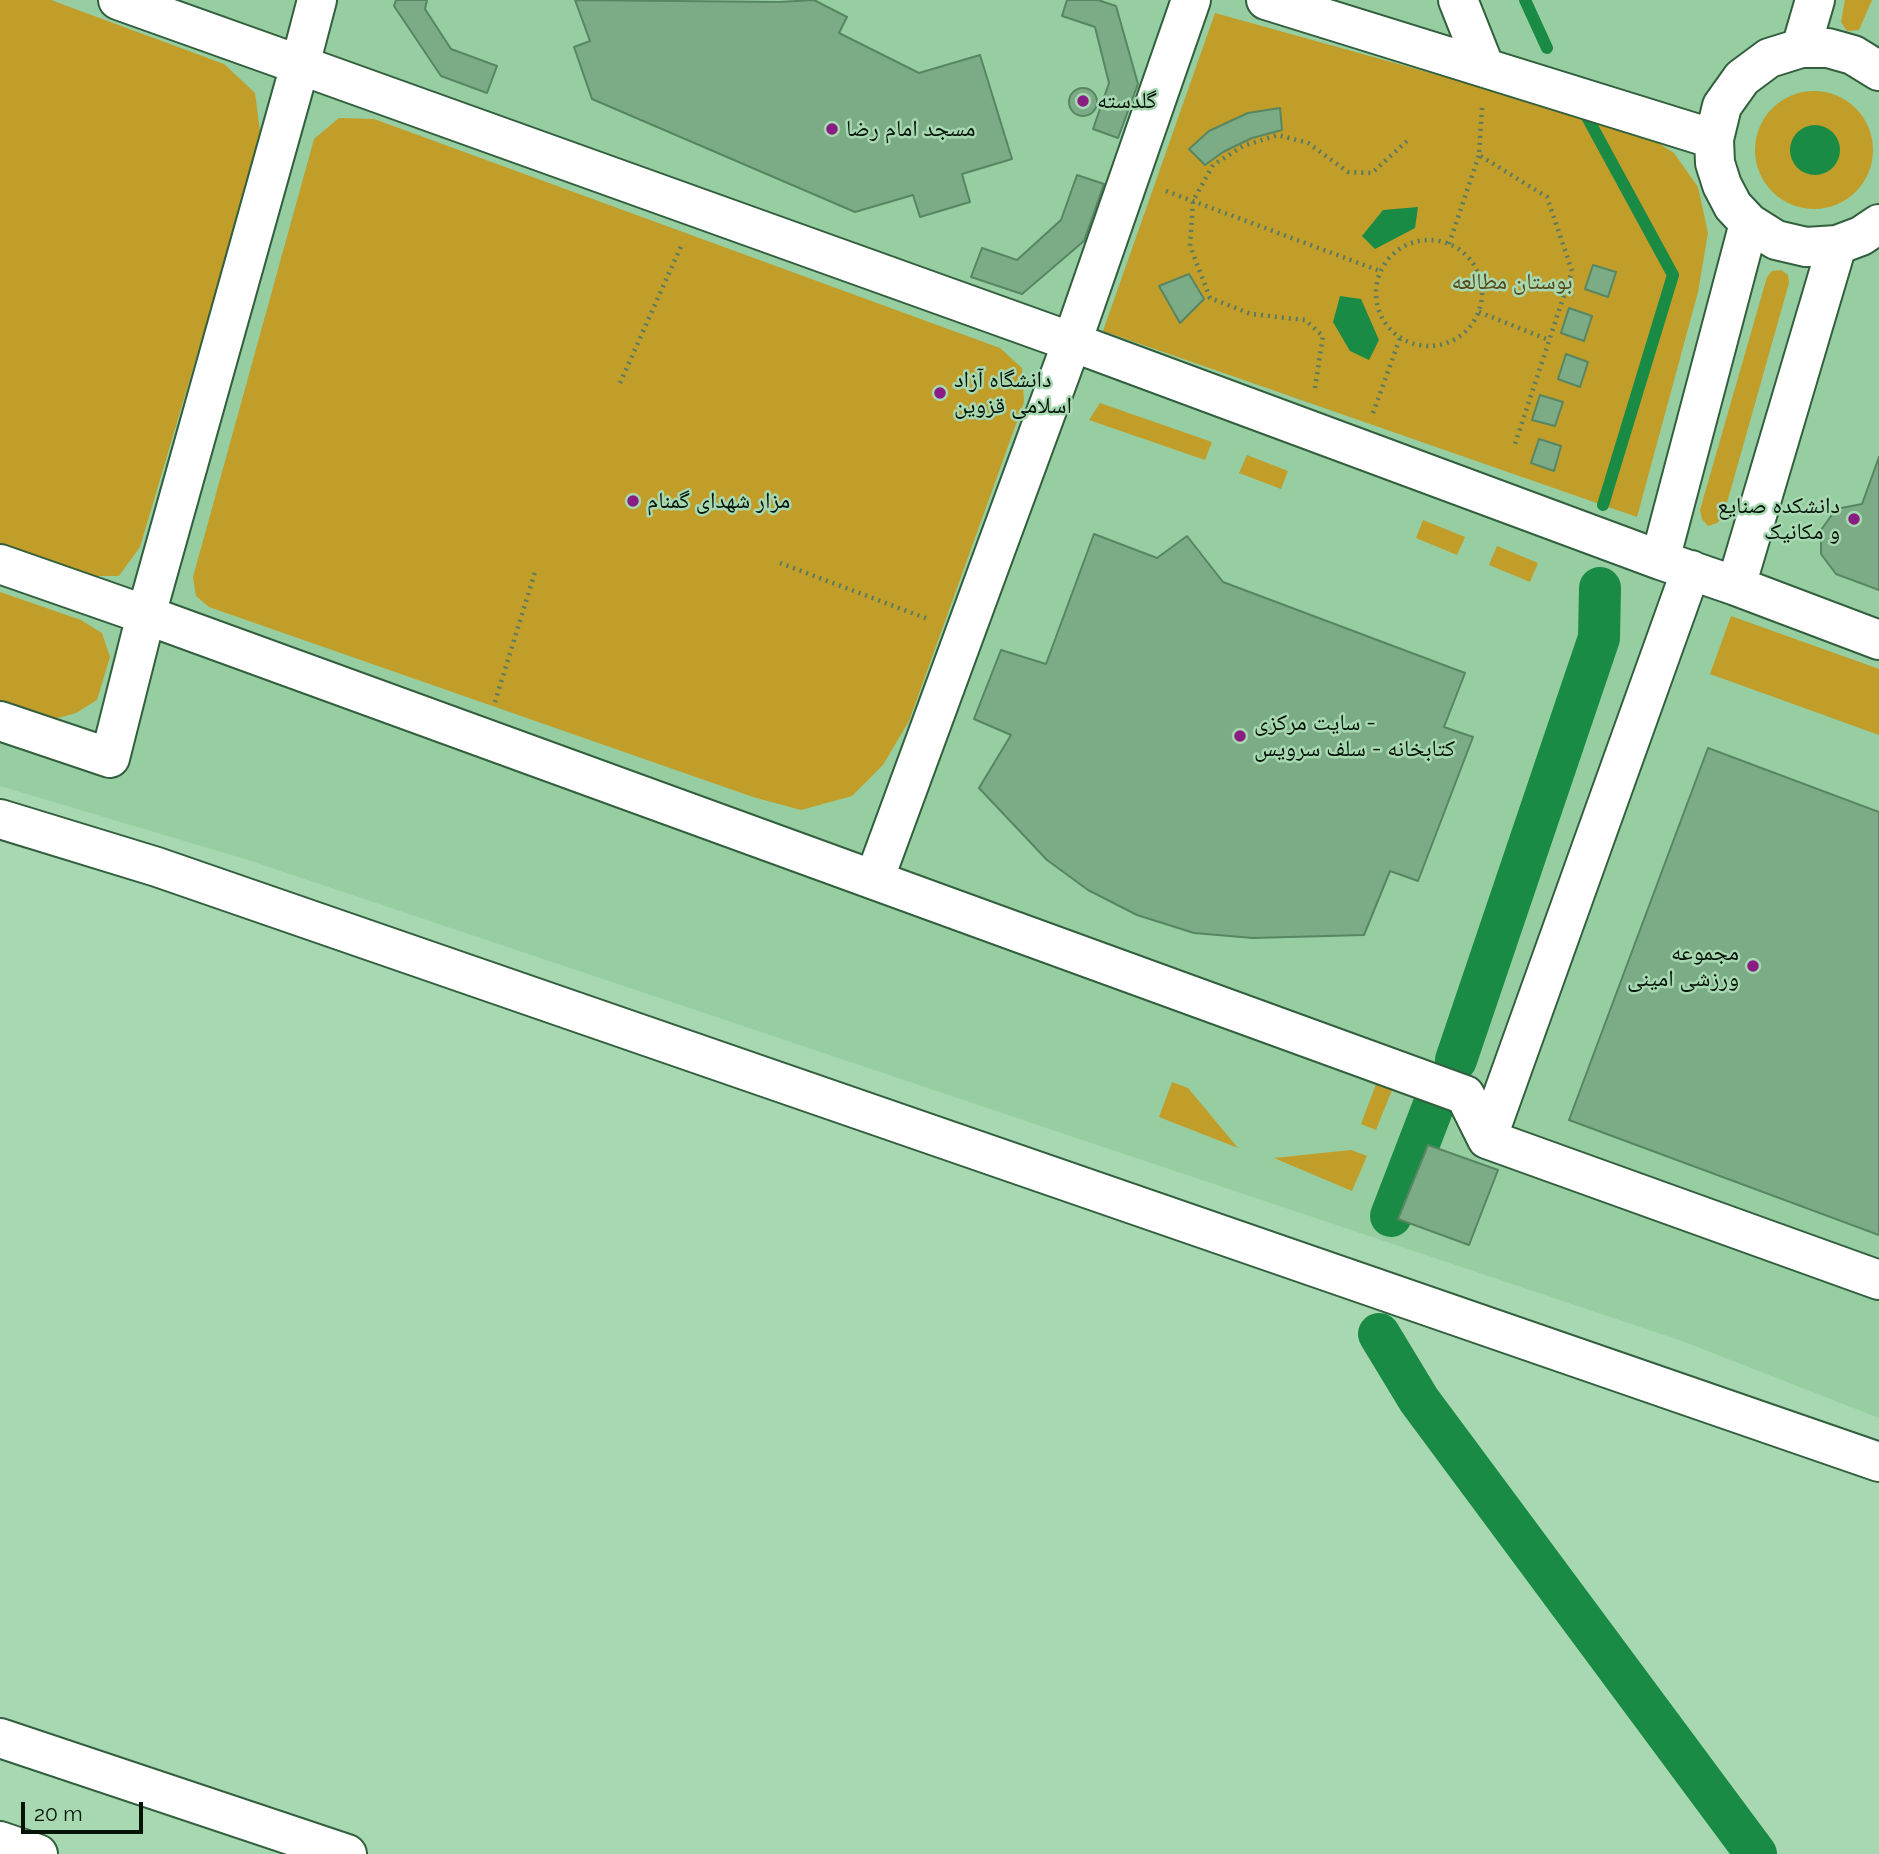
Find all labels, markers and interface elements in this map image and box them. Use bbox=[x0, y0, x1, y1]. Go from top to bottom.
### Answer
place label: گلدسته bbox=[1097, 87, 1157, 115]
marker: گلدسته bbox=[1075, 93, 1091, 109]
place label: مسجد امام رضا bbox=[846, 115, 975, 143]
marker: مسجد امام رضا bbox=[824, 121, 840, 137]
park label: بوستان مطالعه bbox=[1451, 268, 1573, 296]
place label: دانشگاه آزاد اسلامی قزوین bbox=[954, 366, 1072, 420]
marker: دانشگاه آزاد اسلامی قزوین bbox=[932, 385, 948, 401]
place label: مزار شهدای گمنام bbox=[647, 487, 790, 515]
place label: دانشکده صنایع و مکانیک bbox=[1717, 492, 1840, 546]
marker: مزار شهدای گمنام bbox=[625, 493, 641, 509]
marker: دانشکده صنایع و مکانیک bbox=[1846, 511, 1862, 527]
place label: سایت مرکزی - کتابخانه - سلف سرویس bbox=[1254, 709, 1455, 763]
marker: سایت مرکزی - کتابخانه - سلف سرویس bbox=[1232, 728, 1248, 744]
place label: مجموعه ورزشی امینی bbox=[1627, 939, 1739, 993]
marker: مجموعه ورزشی امینی bbox=[1745, 958, 1761, 974]
scale bar bbox=[24, 1787, 147, 1831]
text: 20 m bbox=[34, 1801, 82, 1826]

